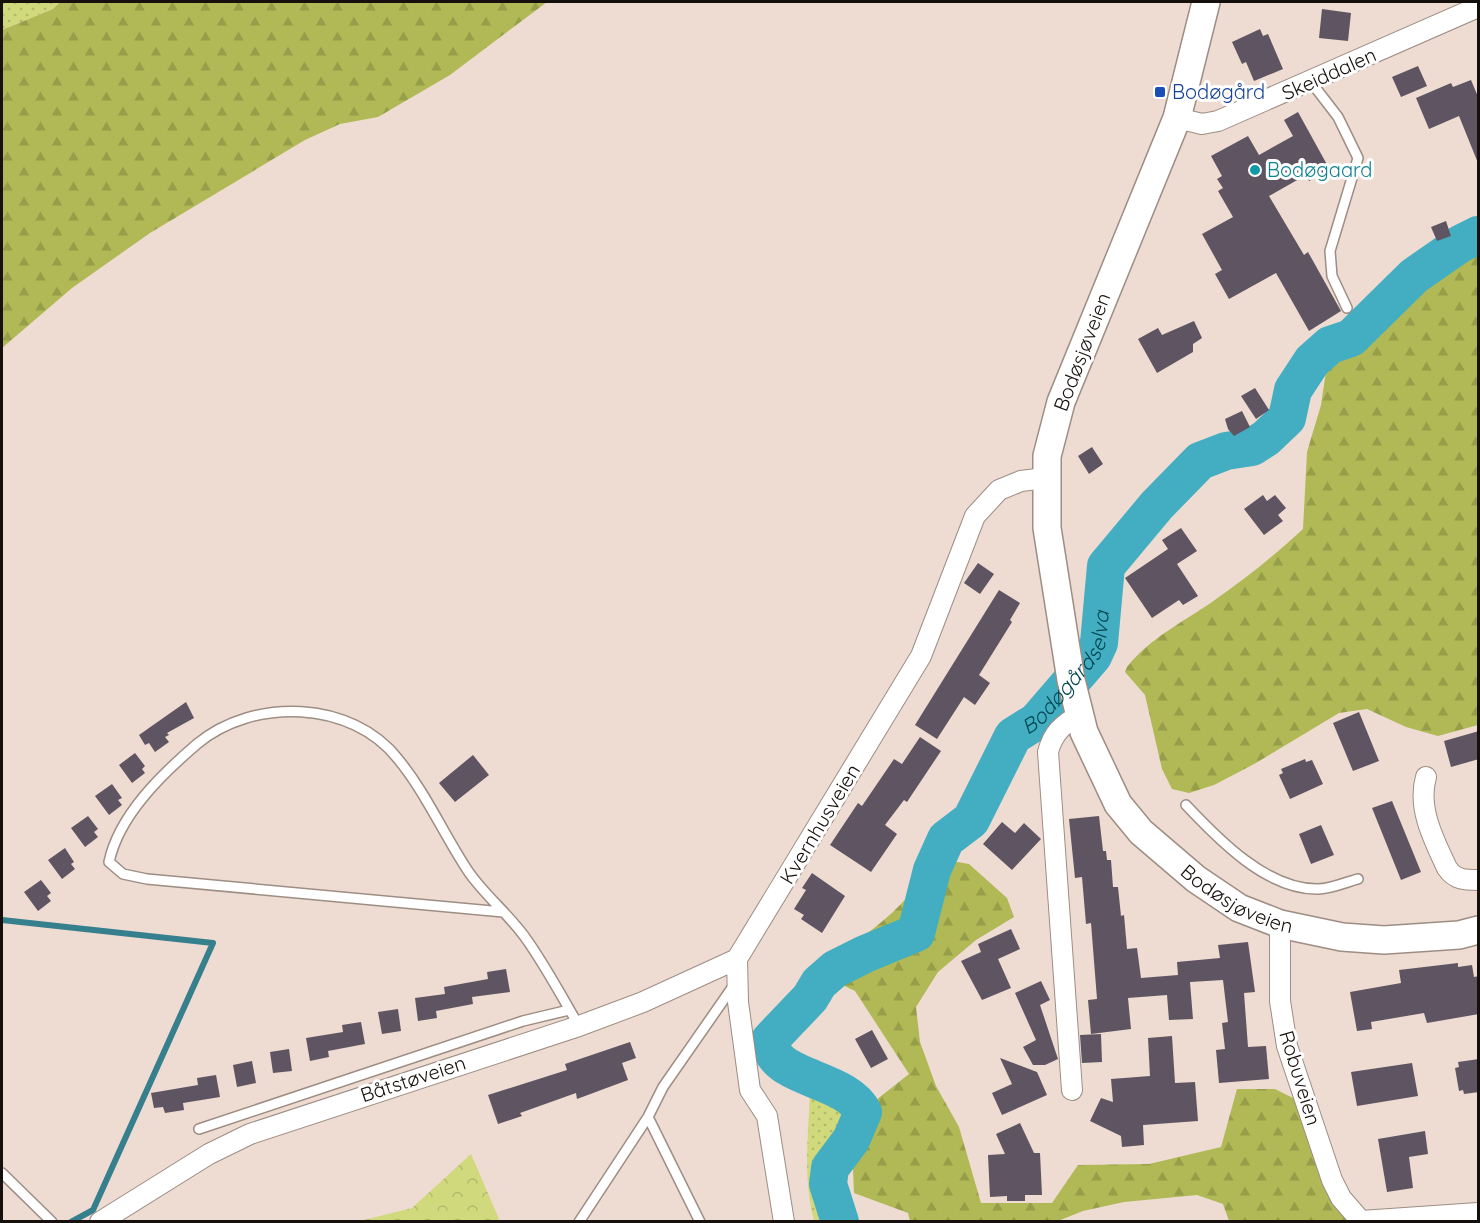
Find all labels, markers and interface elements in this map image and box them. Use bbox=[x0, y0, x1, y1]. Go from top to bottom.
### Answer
street label: Skeiddalen bbox=[1278, 42, 1380, 105]
place label: Bodøgård bbox=[1172, 79, 1265, 104]
marker: Bodøgård bbox=[1153, 85, 1167, 99]
place label: Bodøgaard bbox=[1267, 157, 1372, 182]
marker: Bodøgaard bbox=[1248, 163, 1262, 177]
street label: Bodøsjøveien bbox=[1047, 289, 1116, 415]
water label: Bodøgårdselva bbox=[1016, 609, 1114, 739]
street label: Kvernhusveien bbox=[774, 759, 865, 888]
street label: Bodøsjøveien bbox=[1176, 858, 1295, 938]
street label: Robuveien bbox=[1274, 1027, 1327, 1128]
street label: Båtstøveien bbox=[357, 1050, 469, 1107]

